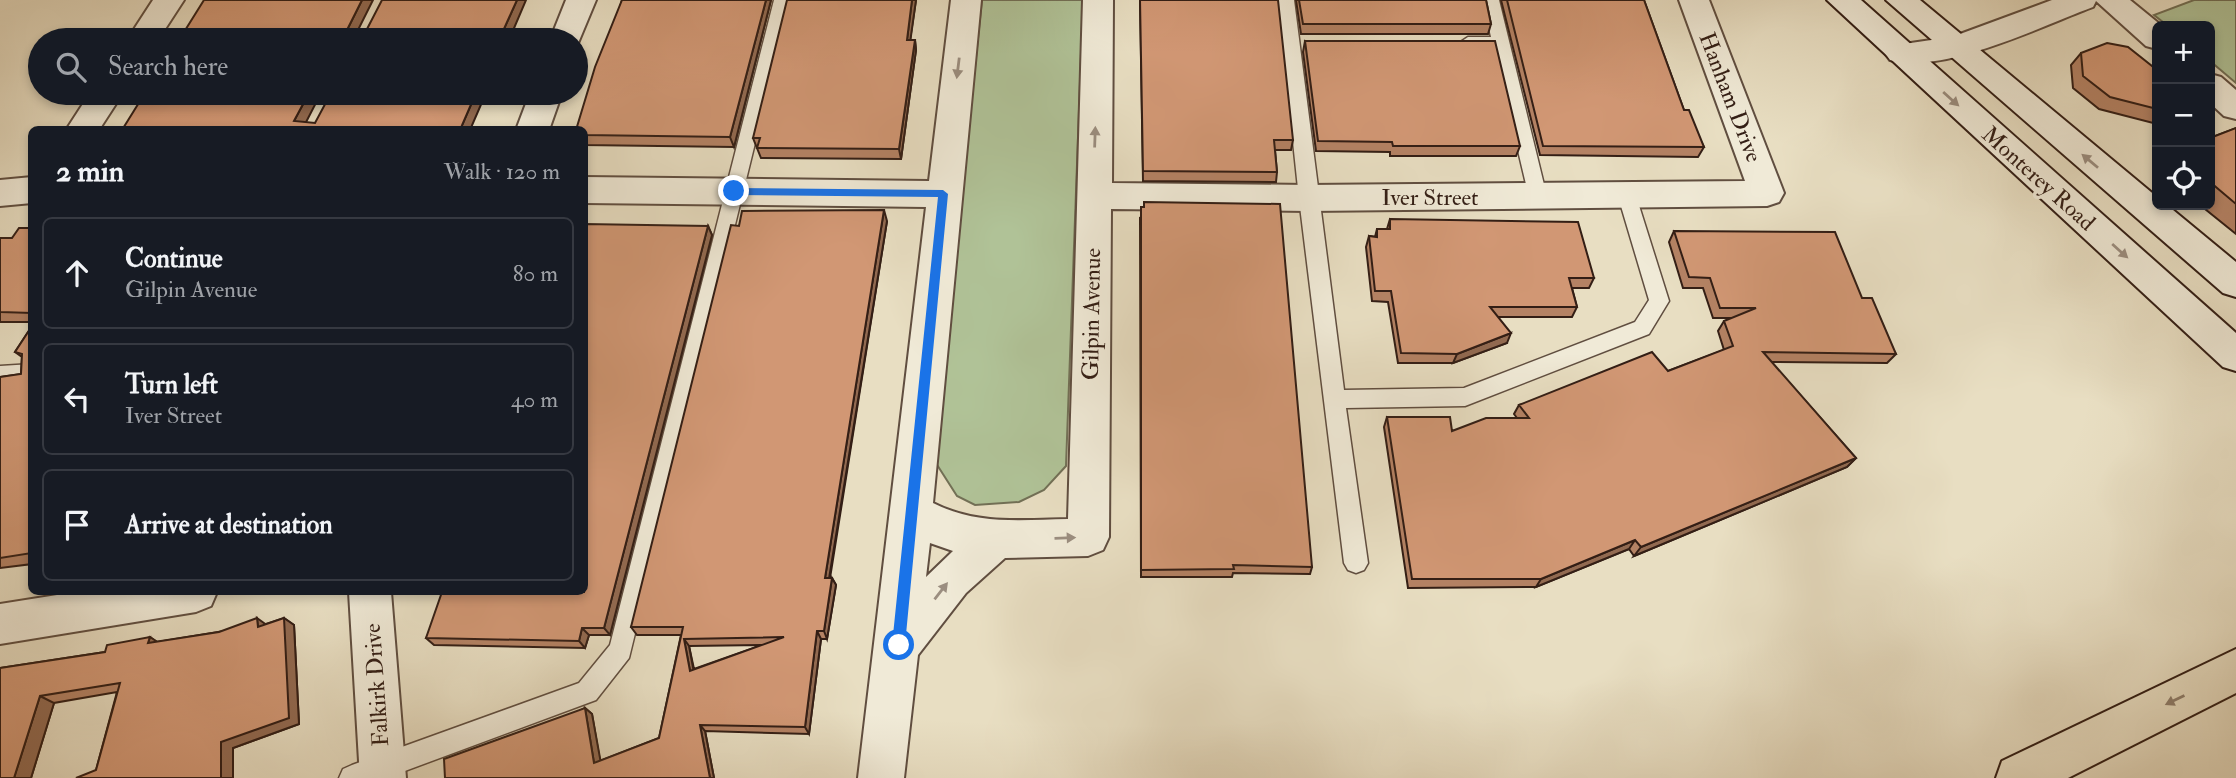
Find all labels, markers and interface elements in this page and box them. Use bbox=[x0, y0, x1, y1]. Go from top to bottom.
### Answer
map controls bbox=[2152, 21, 2215, 210]
button: + bbox=[2152, 21, 2215, 84]
search box bbox=[28, 28, 588, 105]
street label: Hanham Drive bbox=[1692, 28, 1769, 167]
icon: search bbox=[52, 48, 90, 86]
text: Search here bbox=[108, 51, 228, 83]
one-way arrow bbox=[953, 57, 964, 79]
button: − bbox=[2152, 84, 2215, 147]
one-way arrow bbox=[1942, 90, 1959, 106]
street label: Monterey Road bbox=[1976, 120, 2101, 237]
one-way arrow bbox=[1089, 126, 1100, 148]
button: locate bbox=[2152, 147, 2215, 210]
text: 2 min bbox=[56, 153, 124, 190]
one-way arrow bbox=[2081, 153, 2099, 168]
text: Walk · 120 m bbox=[444, 157, 560, 186]
route end bbox=[718, 175, 749, 206]
street label: Iver Street bbox=[1381, 183, 1479, 212]
text: Continue bbox=[125, 243, 223, 275]
one-way arrow bbox=[2111, 243, 2129, 259]
street label: Gilpin Avenue bbox=[1076, 247, 1108, 380]
icon: ahead bbox=[58, 254, 96, 292]
text: 80 m bbox=[513, 259, 558, 288]
text: Gilpin Avenue bbox=[125, 275, 257, 304]
text: Turn left bbox=[125, 369, 218, 401]
icon: left bbox=[58, 380, 96, 418]
text: 40 m bbox=[511, 385, 558, 414]
text: Iver Street bbox=[125, 401, 222, 430]
icon: arrive bbox=[58, 506, 96, 544]
text: Arrive at destination bbox=[125, 509, 333, 541]
one-way arrow bbox=[1054, 532, 1076, 543]
one-way arrow bbox=[933, 583, 948, 600]
street label: Falkirk Drive bbox=[358, 622, 395, 747]
route start bbox=[883, 629, 914, 660]
one-way arrow bbox=[2165, 695, 2185, 706]

